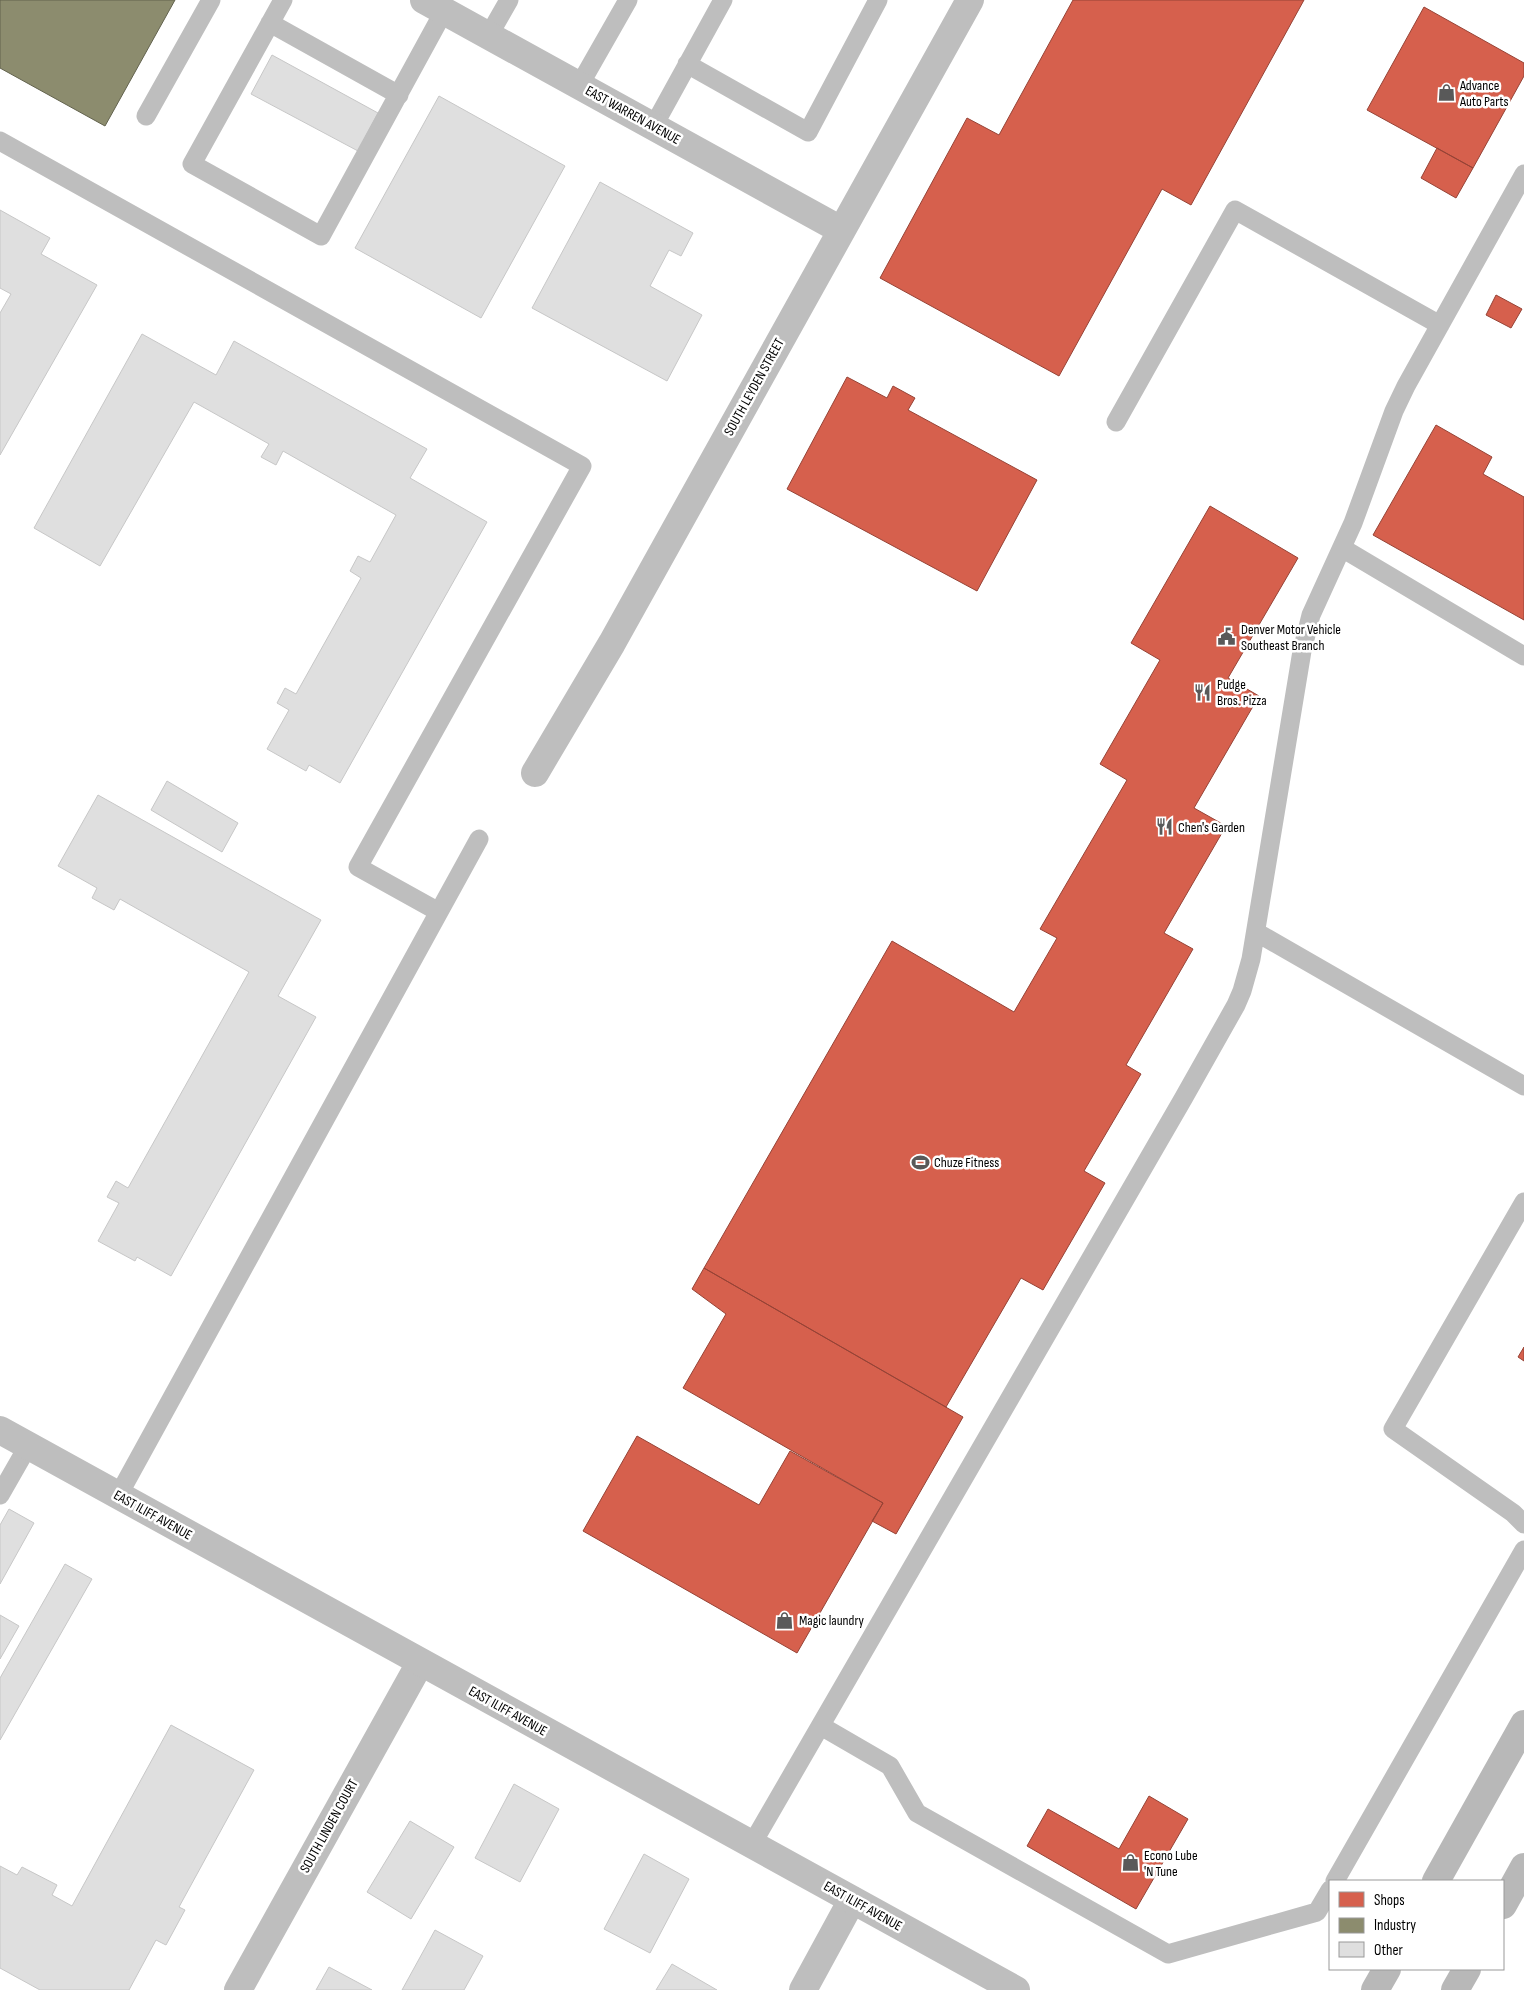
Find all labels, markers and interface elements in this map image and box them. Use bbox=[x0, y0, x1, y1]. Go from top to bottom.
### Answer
place label: Advance Auto Parts bbox=[1459, 77, 1509, 110]
street label: EAST WARREN AVENUE bbox=[583, 82, 684, 148]
shop icon: Advance Auto Parts bbox=[1436, 83, 1456, 103]
street label: SOUTH LEYDEN STREET bbox=[720, 335, 788, 439]
place label: Denver Motor Vehicle Southeast Branch bbox=[1241, 621, 1341, 654]
public building icon: Denver Motor Vehicle Southeast Branch bbox=[1217, 627, 1237, 647]
place label: Pudge Bros. Pizza bbox=[1217, 676, 1267, 709]
restaurant icon: Pudge Bros. Pizza bbox=[1193, 682, 1213, 702]
restaurant icon: Chen's Garden bbox=[1154, 817, 1174, 837]
place label: Chen's Garden bbox=[1178, 819, 1245, 836]
sports icon: Chuze Fitness bbox=[910, 1152, 930, 1172]
place label: Chuze Fitness bbox=[934, 1154, 999, 1171]
street label: EAST ILIFF AVENUE bbox=[111, 1486, 195, 1544]
shop icon: Magic laundry bbox=[775, 1610, 795, 1630]
place label: Magic laundry bbox=[799, 1612, 865, 1629]
street label: EAST ILIFF AVENUE bbox=[466, 1682, 550, 1740]
street label: SOUTH LINDEN COURT bbox=[296, 1776, 362, 1876]
place label: Econo Lube 'N Tune bbox=[1144, 1847, 1198, 1880]
shop icon: Econo Lube 'N Tune bbox=[1120, 1853, 1140, 1873]
street label: EAST ILIFF AVENUE bbox=[821, 1877, 905, 1935]
legend bbox=[1329, 1880, 1504, 1970]
text: Shops bbox=[1374, 1891, 1405, 1910]
text: Industry bbox=[1374, 1916, 1416, 1935]
text: Other bbox=[1374, 1941, 1403, 1960]

